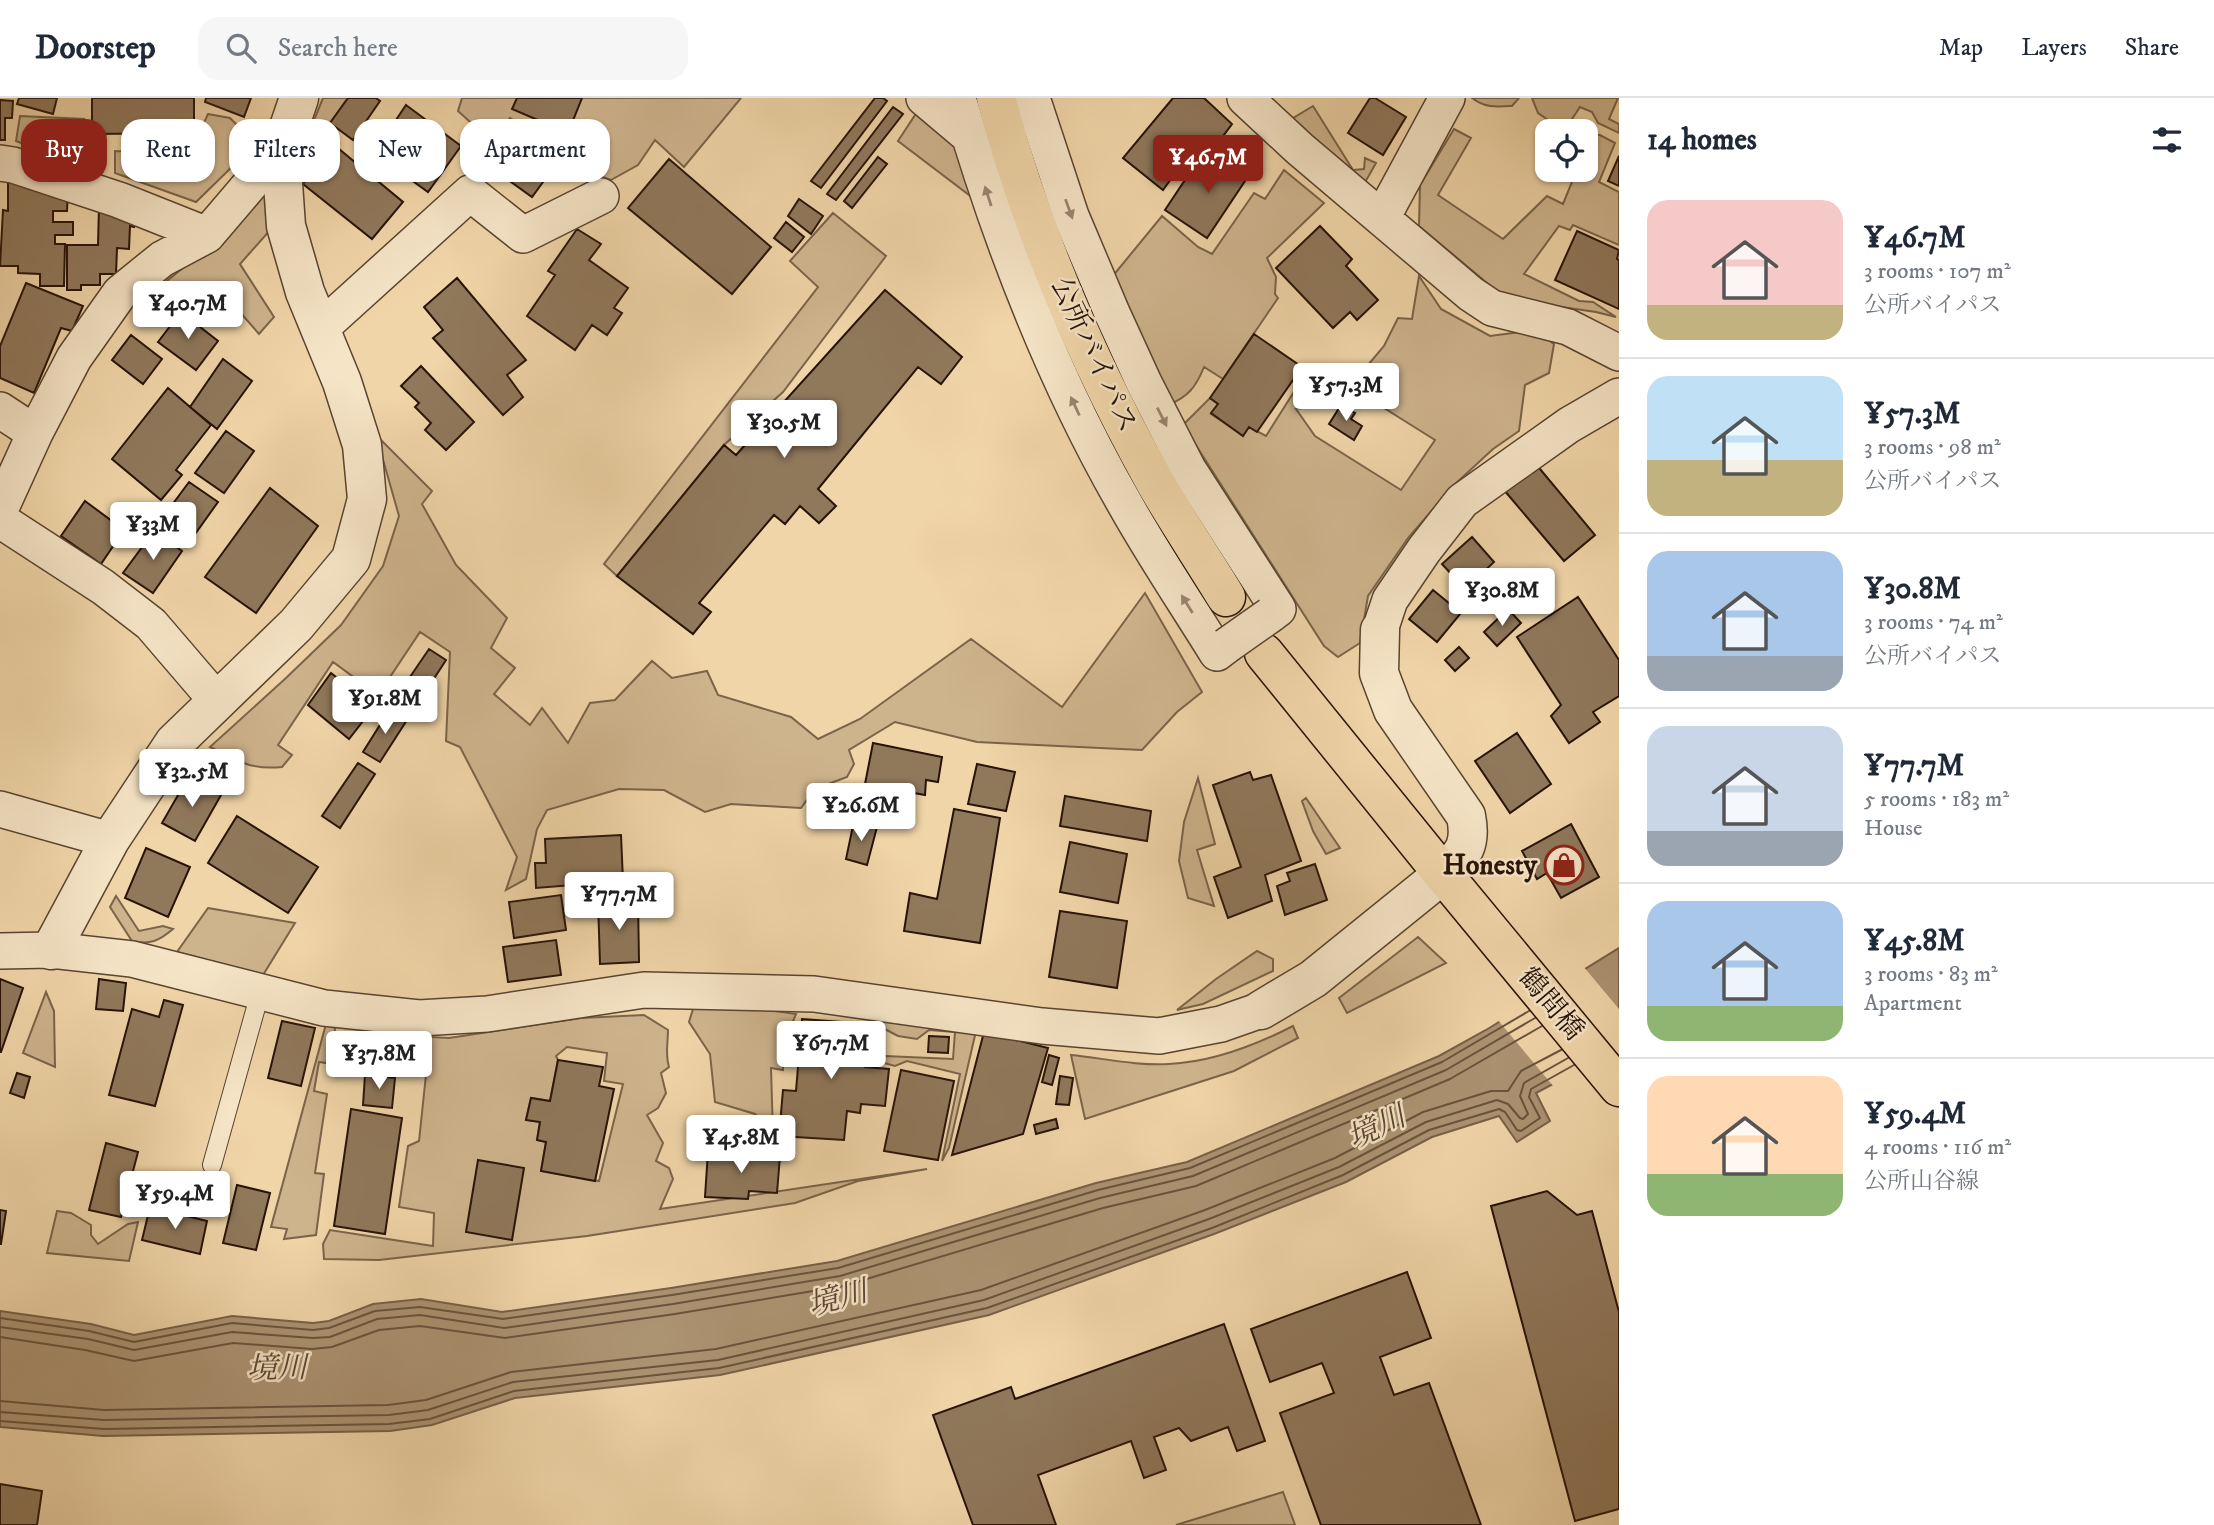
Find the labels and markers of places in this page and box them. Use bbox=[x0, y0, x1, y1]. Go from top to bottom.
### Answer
pin: ¥46.7M bbox=[1151, 136, 1265, 195]
pin: ¥40.7M bbox=[131, 282, 245, 341]
pin: ¥57.3M bbox=[1289, 364, 1403, 423]
pin: ¥30.5M bbox=[727, 400, 841, 460]
pin: ¥33M bbox=[112, 503, 194, 562]
pin: ¥30.8M bbox=[1445, 568, 1559, 628]
pin: ¥91.8M bbox=[328, 676, 442, 736]
pin: ¥32.5M bbox=[135, 750, 249, 809]
pin: ¥26.6M bbox=[804, 784, 918, 843]
shop icon: Honesty bbox=[1543, 844, 1585, 886]
place label: Honesty bbox=[1443, 848, 1538, 883]
pin: ¥77.7M bbox=[562, 872, 676, 932]
pin: ¥67.7M bbox=[774, 1021, 888, 1081]
pin: ¥37.8M bbox=[322, 1032, 436, 1091]
pin: ¥45.8M bbox=[684, 1116, 798, 1175]
pin: ¥59.4M bbox=[118, 1172, 232, 1231]

